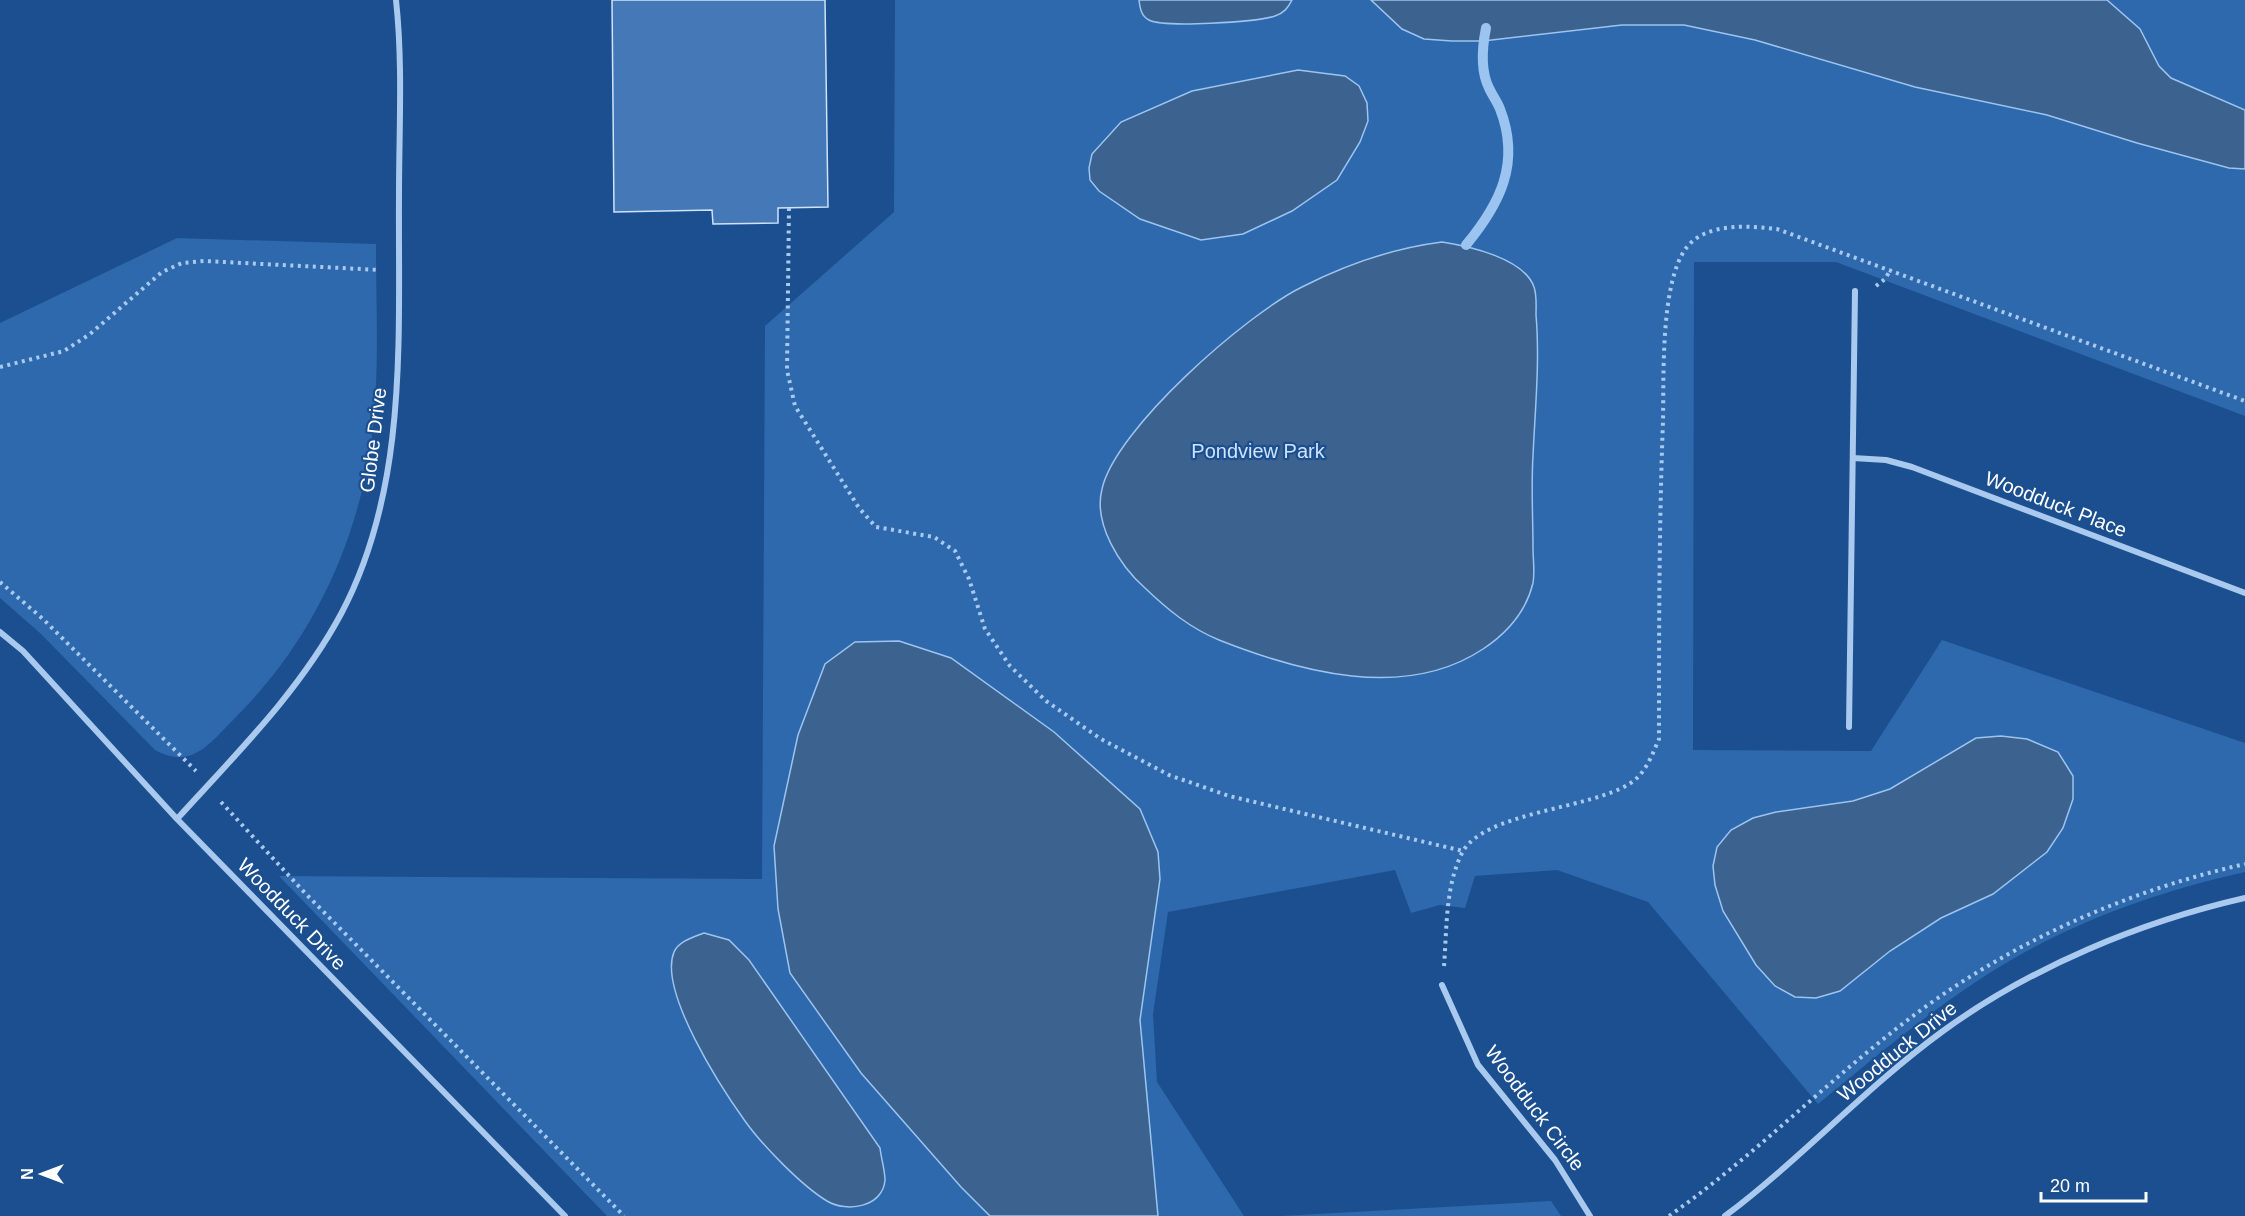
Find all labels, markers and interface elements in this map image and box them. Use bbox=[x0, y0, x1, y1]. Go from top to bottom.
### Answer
street label: Globe Drive bbox=[356, 386, 390, 494]
park label: Pondview Park bbox=[1191, 440, 1326, 462]
street label: Woodduck Place bbox=[1982, 467, 2130, 541]
street label: Woodduck Drive bbox=[233, 854, 351, 974]
street label: Woodduck Drive bbox=[1833, 996, 1961, 1106]
street label: Woodduck Circle bbox=[1481, 1041, 1589, 1175]
north arrow bbox=[12, 1144, 72, 1204]
scale bar bbox=[2041, 1165, 2146, 1203]
text: N bbox=[19, 1168, 36, 1180]
text: 20 m bbox=[2050, 1176, 2090, 1196]

